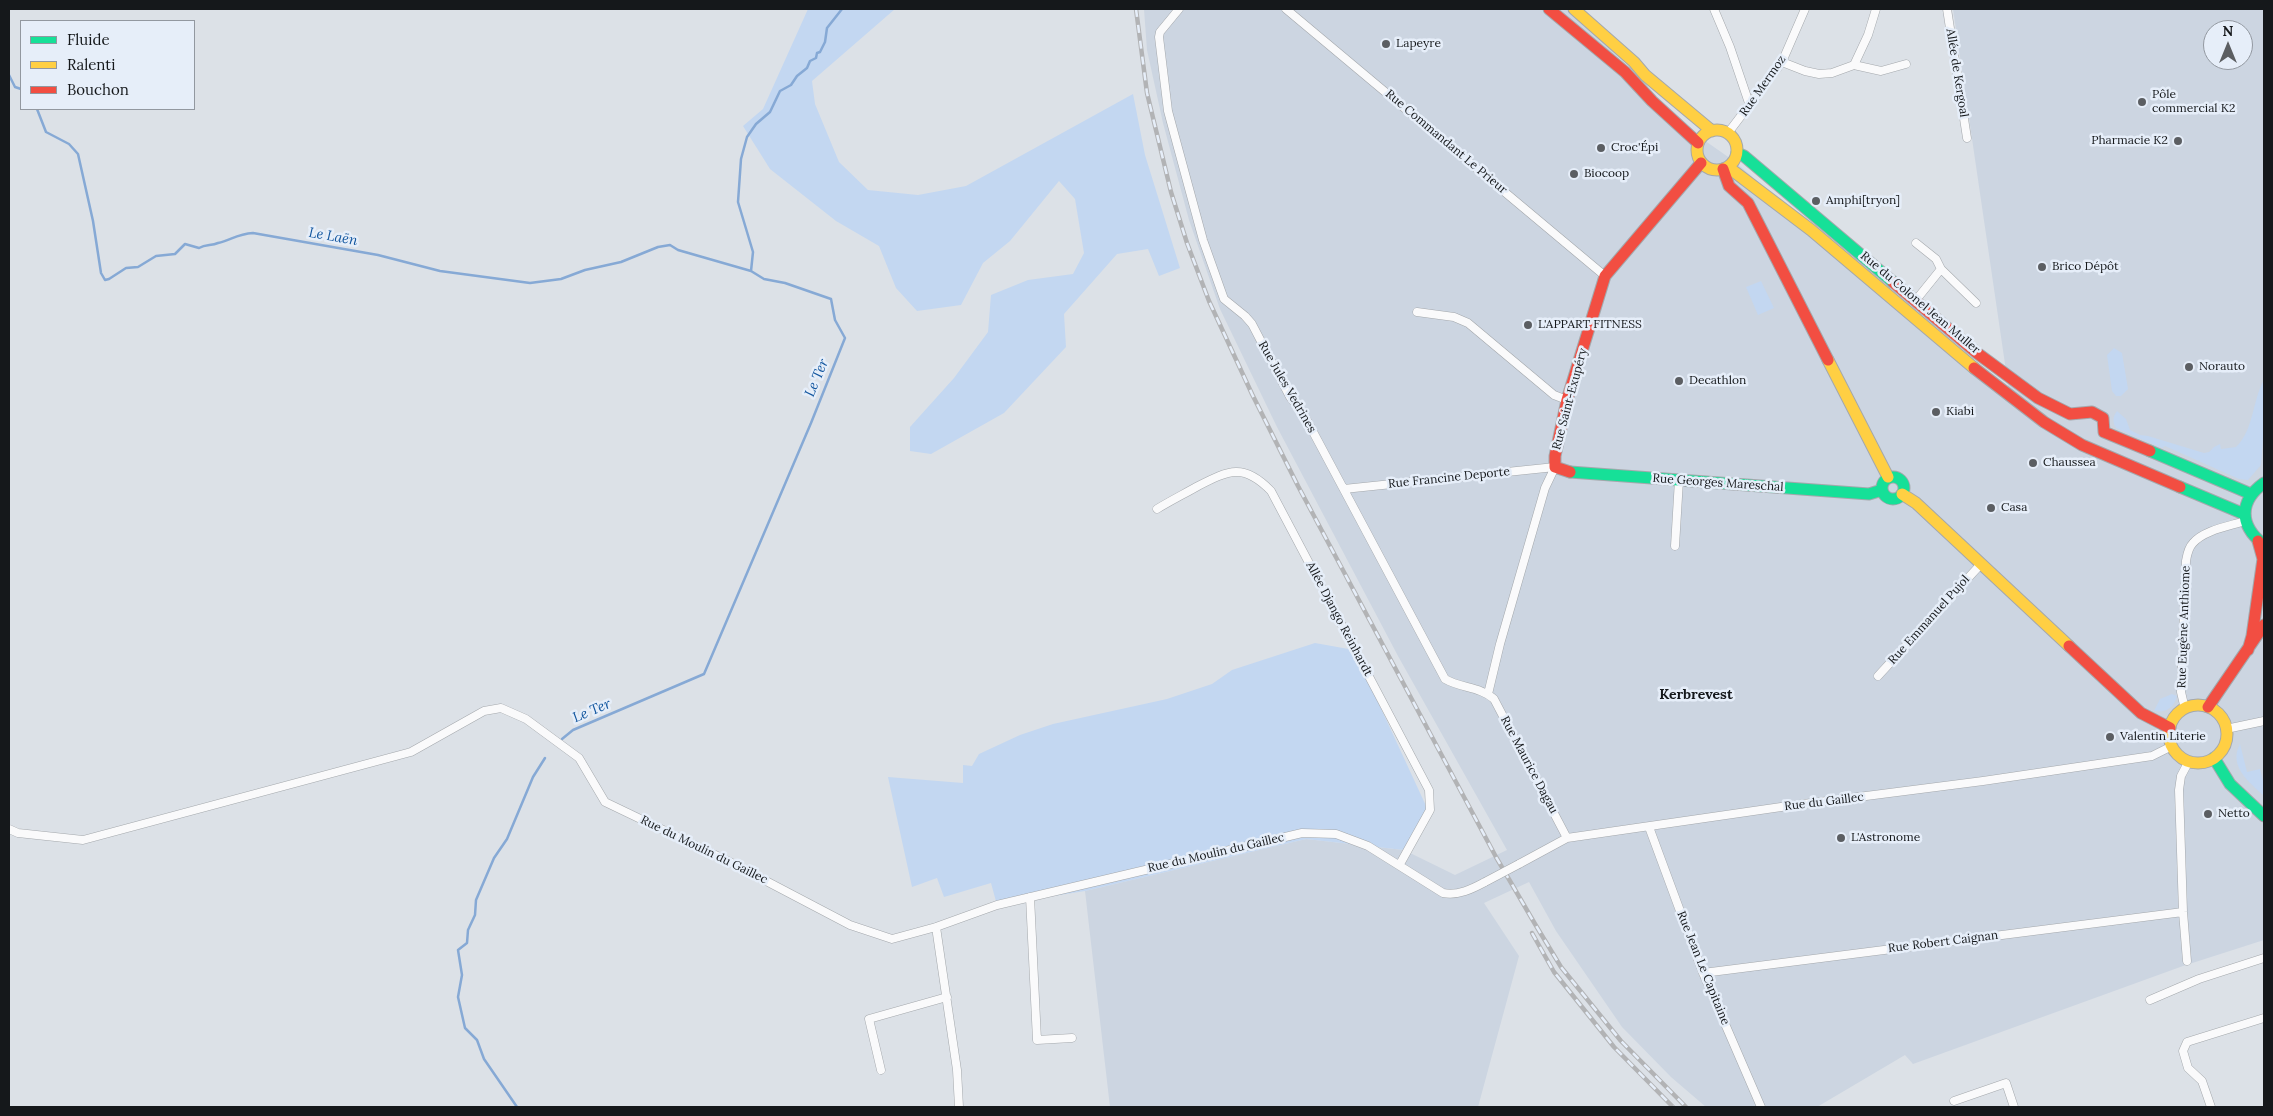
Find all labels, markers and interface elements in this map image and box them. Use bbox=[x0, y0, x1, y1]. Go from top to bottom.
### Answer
legend bbox=[20, 20, 195, 110]
north arrow bbox=[2203, 20, 2253, 70]
text: N bbox=[2223, 22, 2233, 40]
street label: Allée de Kergoal bbox=[1943, 28, 1971, 118]
text: Fluide bbox=[67, 30, 110, 49]
place label: Lapeyre bbox=[1396, 37, 1441, 51]
marker: Lapeyre bbox=[1380, 38, 1392, 50]
street label: Rue Mermoz bbox=[1737, 53, 1789, 119]
text: Ralenti bbox=[67, 55, 115, 74]
text: Bouchon bbox=[67, 80, 129, 99]
street label: Rue Commandant Le Prieur bbox=[1382, 87, 1510, 197]
place label: Pôle commercial K2 bbox=[2152, 88, 2235, 116]
marker: Pôle commercial K2 bbox=[2136, 96, 2148, 108]
place label: Pharmacie K2 bbox=[2091, 134, 2168, 148]
marker: Pharmacie K2 bbox=[2172, 135, 2184, 147]
place label: Croc'Épi bbox=[1611, 141, 1658, 155]
marker: Croc'Épi bbox=[1595, 142, 1607, 154]
place label: Biocoop bbox=[1584, 167, 1629, 181]
marker: Biocoop bbox=[1568, 168, 1580, 180]
place label: Amphi[tryon] bbox=[1826, 194, 1900, 208]
marker: Amphi[tryon] bbox=[1810, 195, 1822, 207]
water label: Le Laën bbox=[307, 224, 359, 250]
street label: Rue du Colonel Jean Muller bbox=[1857, 249, 1983, 357]
place label: Brico Dépôt bbox=[2052, 260, 2119, 274]
marker: Brico Dépôt bbox=[2036, 261, 2048, 273]
place label: L'APPART FITNESS bbox=[1538, 318, 1642, 332]
marker: L'APPART FITNESS bbox=[1522, 319, 1534, 331]
street label: Rue Jules Vedrines bbox=[1255, 339, 1319, 435]
street label: Rue Saint-Exupéry bbox=[1550, 347, 1590, 451]
water label: Le Ter bbox=[802, 356, 832, 400]
place label: Norauto bbox=[2199, 360, 2245, 374]
marker: Norauto bbox=[2183, 361, 2195, 373]
place label: Decathlon bbox=[1689, 374, 1746, 388]
marker: Decathlon bbox=[1673, 375, 1685, 387]
place label: Kiabi bbox=[1946, 405, 1974, 419]
marker: Kiabi bbox=[1930, 406, 1942, 418]
place label: Chaussea bbox=[2043, 456, 2096, 470]
marker: Chaussea bbox=[2027, 457, 2039, 469]
street label: Rue Francine Deporte bbox=[1388, 464, 1510, 492]
street label: Rue Georges Mareschal bbox=[1652, 471, 1784, 495]
place label: Casa bbox=[2001, 501, 2027, 515]
marker: Casa bbox=[1985, 502, 1997, 514]
street label: Allée Django Reinhardt bbox=[1303, 559, 1375, 679]
street label: Rue Eugène Anthiome bbox=[2175, 565, 2193, 689]
street label: Rue Emmanuel Pujol bbox=[1885, 573, 1973, 667]
district label: Kerbrevest bbox=[1659, 687, 1733, 703]
water label: Le Ter bbox=[570, 696, 614, 726]
street label: Rue Maurice Dagau bbox=[1497, 714, 1561, 816]
place label: Valentin Literie bbox=[2120, 730, 2206, 744]
marker: Valentin Literie bbox=[2104, 731, 2116, 743]
street label: Rue du Gaillec bbox=[1783, 790, 1865, 814]
place label: Netto bbox=[2218, 807, 2250, 821]
marker: Netto bbox=[2202, 808, 2214, 820]
street label: Rue du Moulin du Gaillec bbox=[638, 813, 770, 887]
street label: Rue du Moulin du Gaillec bbox=[1146, 830, 1286, 876]
place label: L'Astronome bbox=[1851, 831, 1920, 845]
marker: L'Astronome bbox=[1835, 832, 1847, 844]
street label: Rue Jean Le Capitaine bbox=[1674, 909, 1732, 1027]
street label: Rue Robert Caignan bbox=[1887, 928, 1999, 956]

